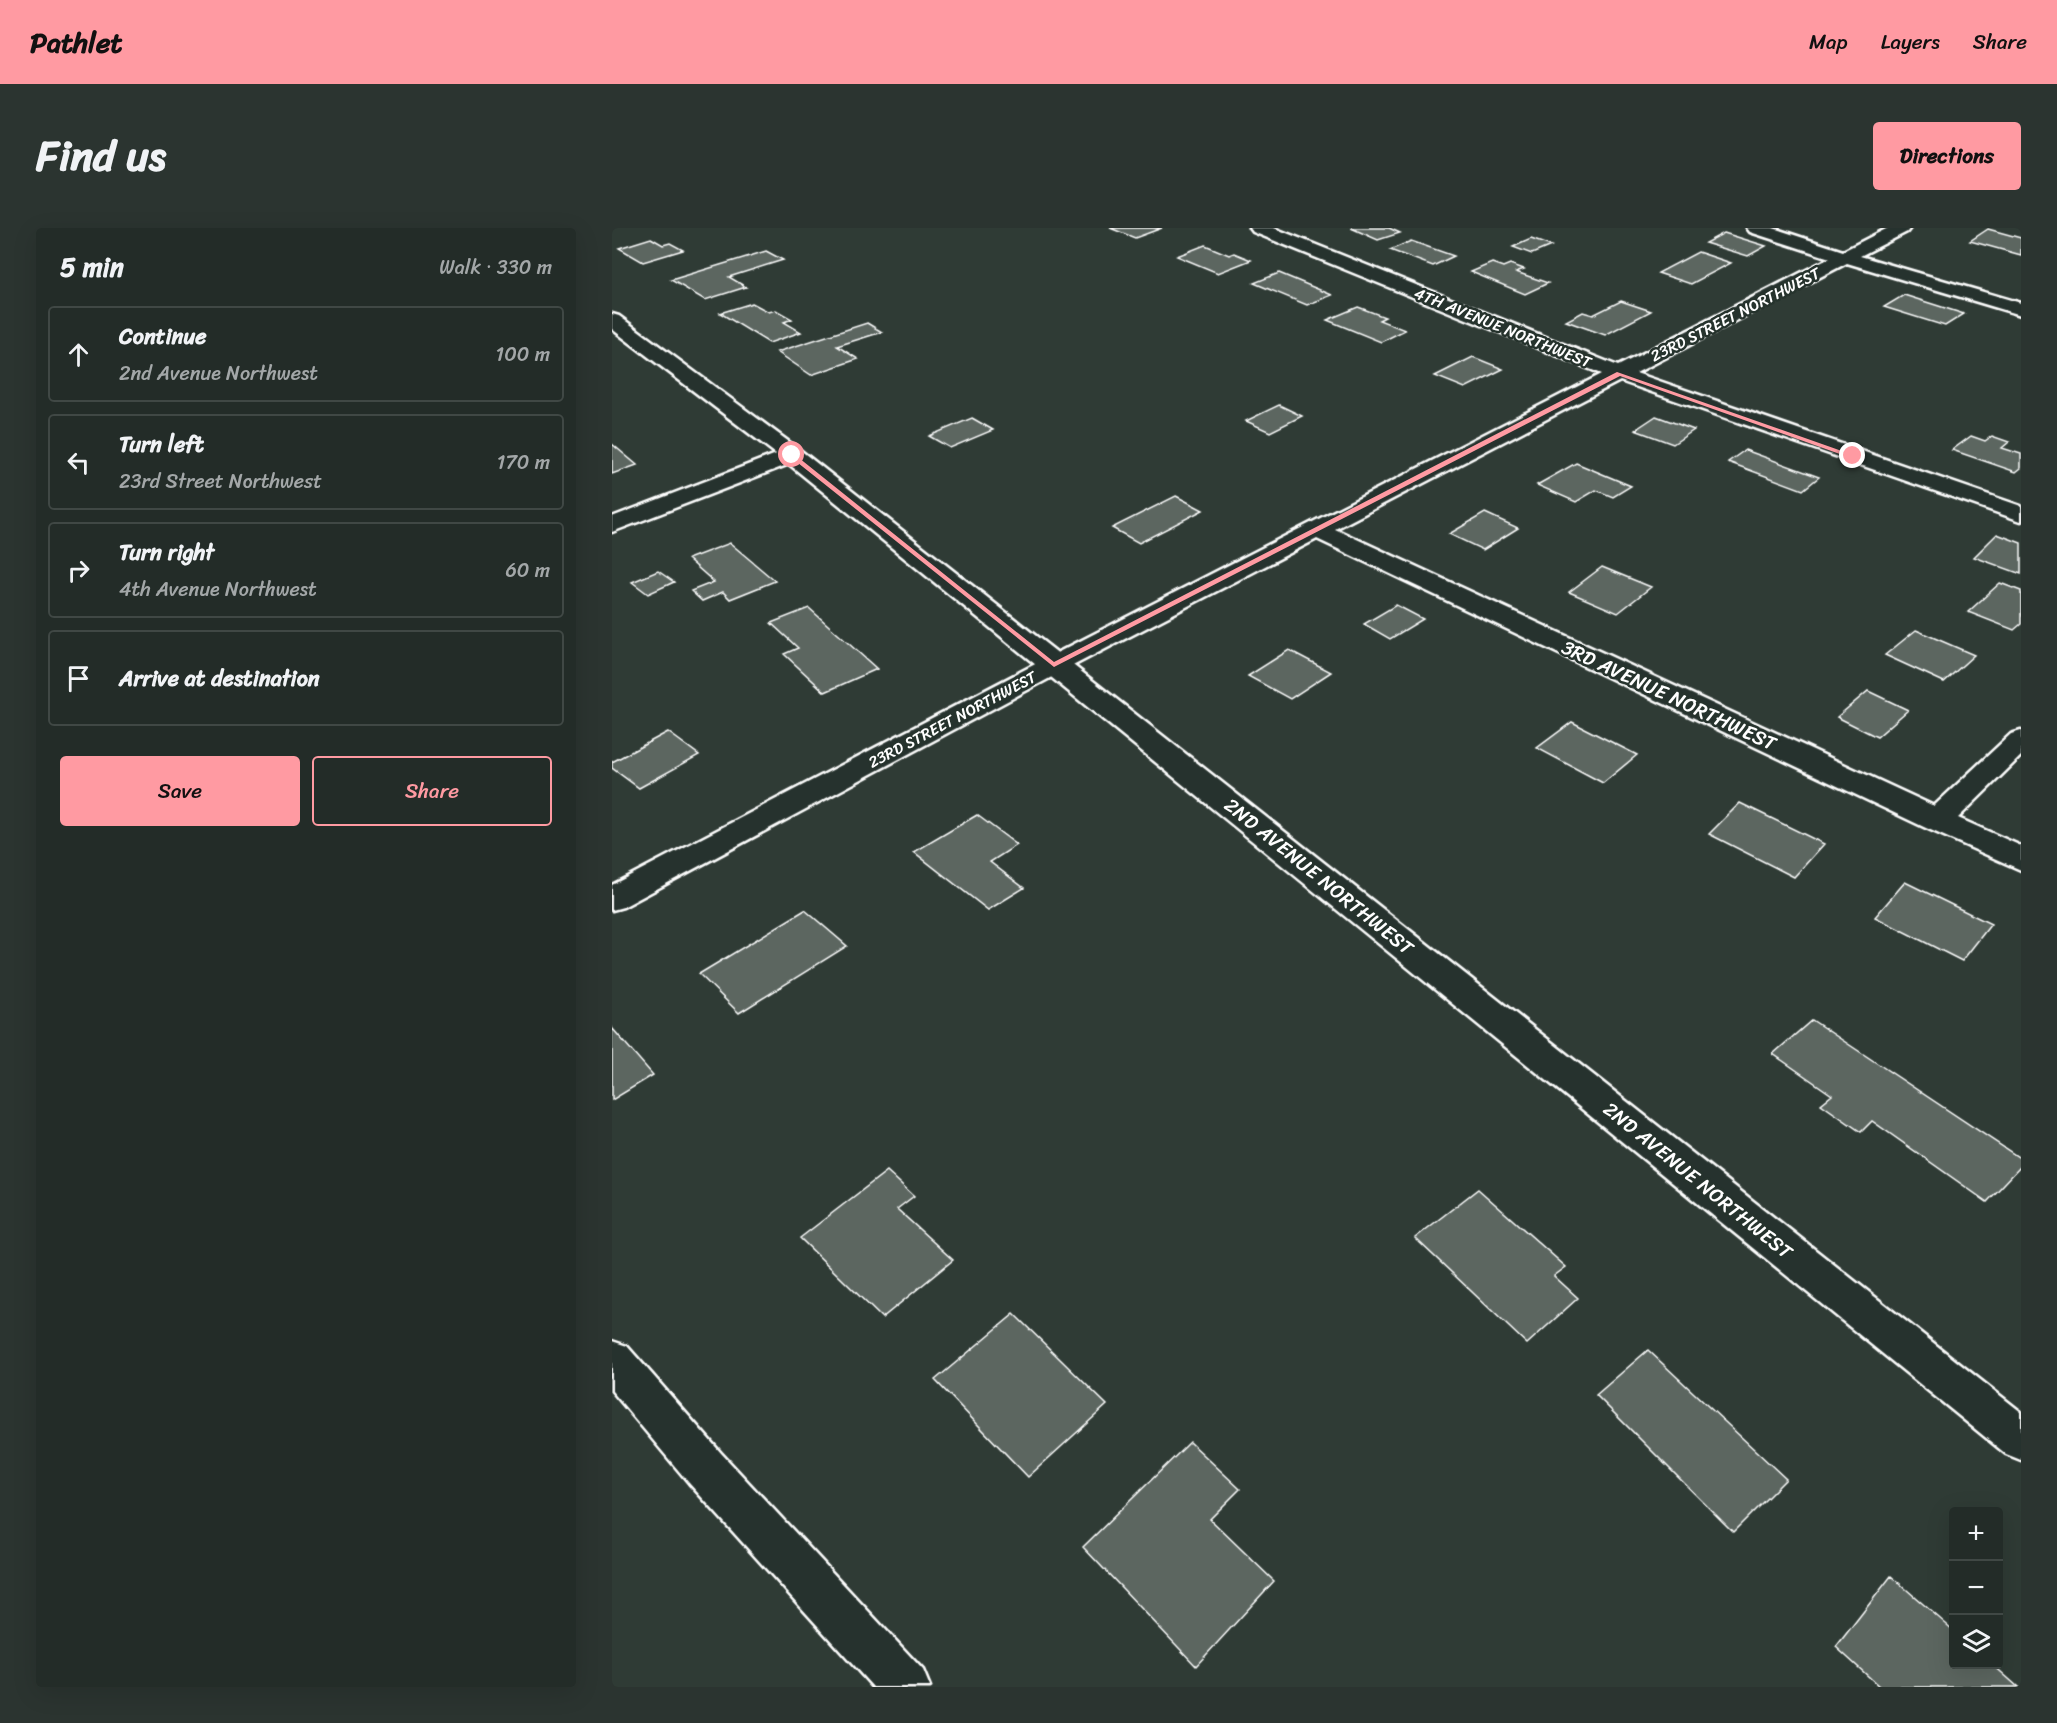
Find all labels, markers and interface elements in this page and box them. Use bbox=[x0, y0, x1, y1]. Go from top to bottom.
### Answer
text: Pathlet bbox=[30, 18, 123, 67]
text: Map bbox=[1809, 23, 1848, 61]
text: Layers bbox=[1881, 23, 1940, 61]
text: Share bbox=[1973, 23, 2027, 61]
text: Find us bbox=[36, 119, 166, 193]
button: Directions bbox=[1873, 122, 2021, 190]
text: 5 min bbox=[60, 244, 124, 290]
text: Walk · 330 m bbox=[439, 250, 552, 285]
street label: 23RD STREET NORTHWEST bbox=[1645, 258, 1826, 370]
street label: 4TH AVENUE NORTHWEST bbox=[1410, 279, 1597, 377]
text: Continue bbox=[119, 317, 207, 356]
text: 100 m bbox=[496, 337, 550, 372]
icon: ahead bbox=[62, 338, 95, 371]
text: 2nd Avenue Northwest bbox=[119, 356, 318, 391]
text: Turn left bbox=[119, 425, 204, 464]
route start bbox=[778, 441, 804, 467]
route end bbox=[1839, 442, 1865, 468]
text: 170 m bbox=[497, 445, 550, 480]
icon: left bbox=[62, 446, 95, 479]
text: 23rd Street Northwest bbox=[119, 464, 322, 499]
text: Turn right bbox=[119, 533, 214, 572]
text: 60 m bbox=[505, 553, 550, 588]
icon: right bbox=[62, 554, 95, 587]
text: 4th Avenue Northwest bbox=[119, 572, 317, 607]
street label: 3RD AVENUE NORTHWEST bbox=[1555, 630, 1783, 761]
text: Arrive at destination bbox=[119, 659, 320, 698]
icon: arrive bbox=[62, 662, 95, 695]
street label: 23RD STREET NORTHWEST bbox=[863, 662, 1043, 776]
button: Save bbox=[60, 756, 300, 826]
button: Share bbox=[312, 756, 552, 826]
street label: 2ND AVENUE NORTHWEST bbox=[1216, 789, 1422, 965]
street label: 2ND AVENUE NORTHWEST bbox=[1595, 1093, 1801, 1269]
map controls bbox=[1949, 1507, 2003, 1669]
button: + bbox=[1949, 1507, 2003, 1561]
button: − bbox=[1949, 1561, 2003, 1615]
button: layers bbox=[1949, 1615, 2003, 1669]

